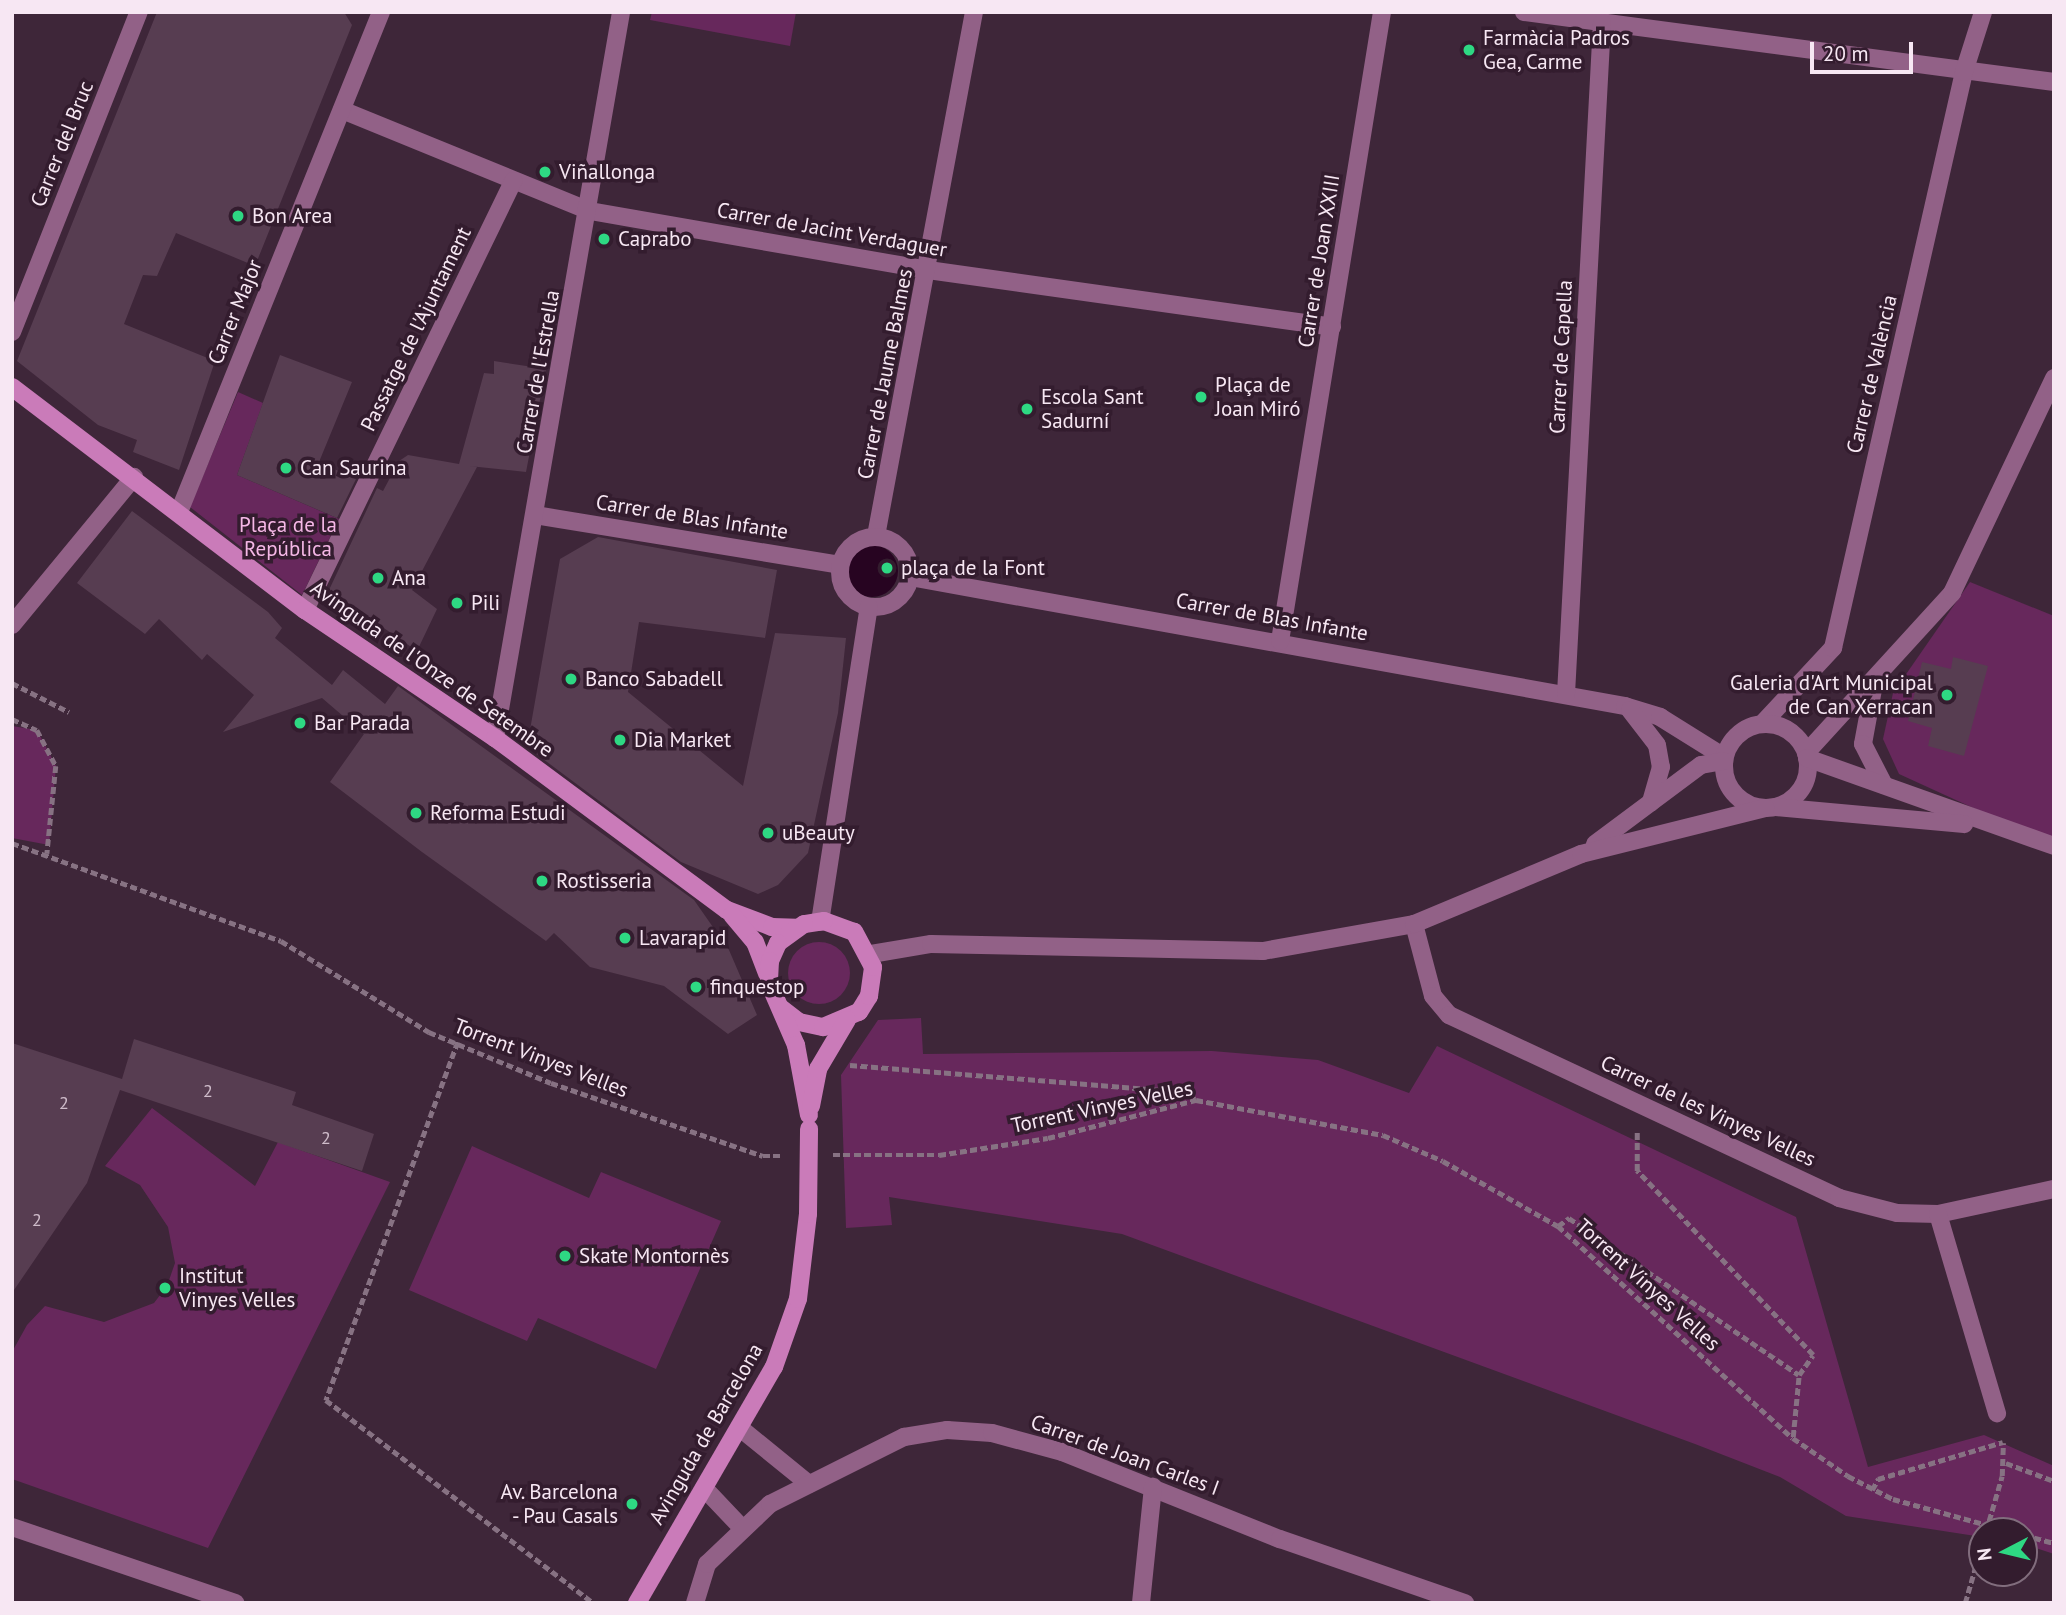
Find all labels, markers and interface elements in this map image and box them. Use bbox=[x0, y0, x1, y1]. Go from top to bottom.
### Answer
place label: Farmàcia Padros Gea, Carme bbox=[1483, 25, 1630, 75]
scale bar bbox=[1814, 28, 1917, 72]
text: 20 m bbox=[1823, 40, 1869, 67]
marker: Farmàcia Padros Gea, Carme bbox=[1461, 42, 1477, 58]
street label: Carrer del Bruc bbox=[25, 77, 99, 211]
place label: Viñallonga bbox=[559, 159, 655, 185]
marker: Viñallonga bbox=[537, 164, 553, 180]
street label: Carrer de Joan XXIII bbox=[1293, 172, 1345, 350]
street label: Carrer de Jacint Verdaguer bbox=[715, 197, 949, 263]
place label: Bon Area bbox=[252, 203, 333, 229]
marker: Bon Area bbox=[230, 208, 246, 224]
street label: Passatge de l'Ajuntament bbox=[356, 223, 476, 435]
place label: Caprabo bbox=[618, 226, 692, 252]
marker: Caprabo bbox=[596, 231, 612, 247]
street label: Carrer Major bbox=[203, 256, 267, 368]
street label: Carrer de Jaume Balmes bbox=[852, 267, 918, 481]
street label: Carrer de Capella bbox=[1544, 279, 1578, 435]
street label: Carrer de l'Estrella bbox=[511, 288, 565, 456]
street label: Carrer de València bbox=[1841, 292, 1903, 456]
place label: Plaça de Joan Miró bbox=[1215, 372, 1301, 422]
place label: Escola Sant Sadurní bbox=[1041, 384, 1144, 434]
marker: Plaça de Joan Miró bbox=[1193, 389, 1209, 405]
marker: Escola Sant Sadurní bbox=[1019, 401, 1035, 417]
place label: Can Saurina bbox=[300, 455, 407, 481]
marker: Can Saurina bbox=[278, 460, 294, 476]
street label: Carrer de Blas Infante bbox=[594, 489, 790, 545]
park label: Plaça de la República bbox=[239, 512, 337, 562]
place label: plaça de la Font bbox=[901, 555, 1045, 581]
marker: plaça de la Font bbox=[879, 560, 895, 576]
place label: Ana bbox=[392, 565, 426, 591]
marker: Ana bbox=[370, 570, 386, 586]
street label: Avinguda de l'Onze de Setembre bbox=[306, 575, 558, 763]
street label: Carrer de Blas Infante bbox=[1174, 588, 1370, 646]
place label: Pili bbox=[471, 590, 500, 616]
marker: Pili bbox=[449, 595, 465, 611]
place label: Banco Sabadell bbox=[585, 666, 723, 692]
place label: Galeria d'Art Municipal de Can Xerracan bbox=[1730, 670, 1933, 720]
marker: Banco Sabadell bbox=[563, 671, 579, 687]
marker: Galeria d'Art Municipal de Can Xerracan bbox=[1939, 687, 1955, 703]
place label: Bar Parada bbox=[314, 710, 410, 736]
marker: Bar Parada bbox=[292, 715, 308, 731]
place label: Dia Market bbox=[634, 727, 731, 753]
marker: Dia Market bbox=[612, 732, 628, 748]
place label: Reforma Estudi bbox=[430, 800, 566, 826]
marker: Reforma Estudi bbox=[408, 805, 424, 821]
place label: uBeauty bbox=[782, 820, 855, 846]
marker: uBeauty bbox=[760, 825, 776, 841]
place label: Rostisseria bbox=[556, 868, 652, 894]
marker: Rostisseria bbox=[534, 873, 550, 889]
place label: Lavarapid bbox=[639, 925, 726, 951]
marker: Lavarapid bbox=[617, 930, 633, 946]
place label: finquestop bbox=[710, 974, 804, 1000]
marker: finquestop bbox=[688, 979, 704, 995]
street label: Torrent Vinyes Velles bbox=[450, 1013, 632, 1103]
street label: Carrer de les Vinyes Velles bbox=[1596, 1050, 1820, 1172]
street label: Torrent Vinyes Velles bbox=[1008, 1075, 1196, 1139]
house number: 2 bbox=[203, 1080, 213, 1102]
house number: 2 bbox=[59, 1092, 69, 1114]
house number: 2 bbox=[321, 1127, 331, 1149]
house number: 2 bbox=[32, 1209, 42, 1231]
street label: Torrent Vinyes Velles bbox=[1570, 1213, 1726, 1357]
place label: Skate Montornès bbox=[579, 1243, 729, 1269]
marker: Skate Montornès bbox=[557, 1248, 573, 1264]
place label: Institut Vinyes Velles bbox=[179, 1263, 296, 1313]
marker: Institut Vinyes Velles bbox=[157, 1280, 173, 1296]
street label: Avinguda de Barcelona bbox=[644, 1339, 768, 1529]
street label: Carrer de Joan Carles I bbox=[1027, 1409, 1223, 1501]
place label: Av. Barcelona - Pau Casals bbox=[499, 1479, 618, 1529]
marker: Av. Barcelona - Pau Casals bbox=[624, 1496, 640, 1512]
north arrow bbox=[1968, 1517, 2038, 1587]
text: N bbox=[1971, 1547, 1997, 1562]

